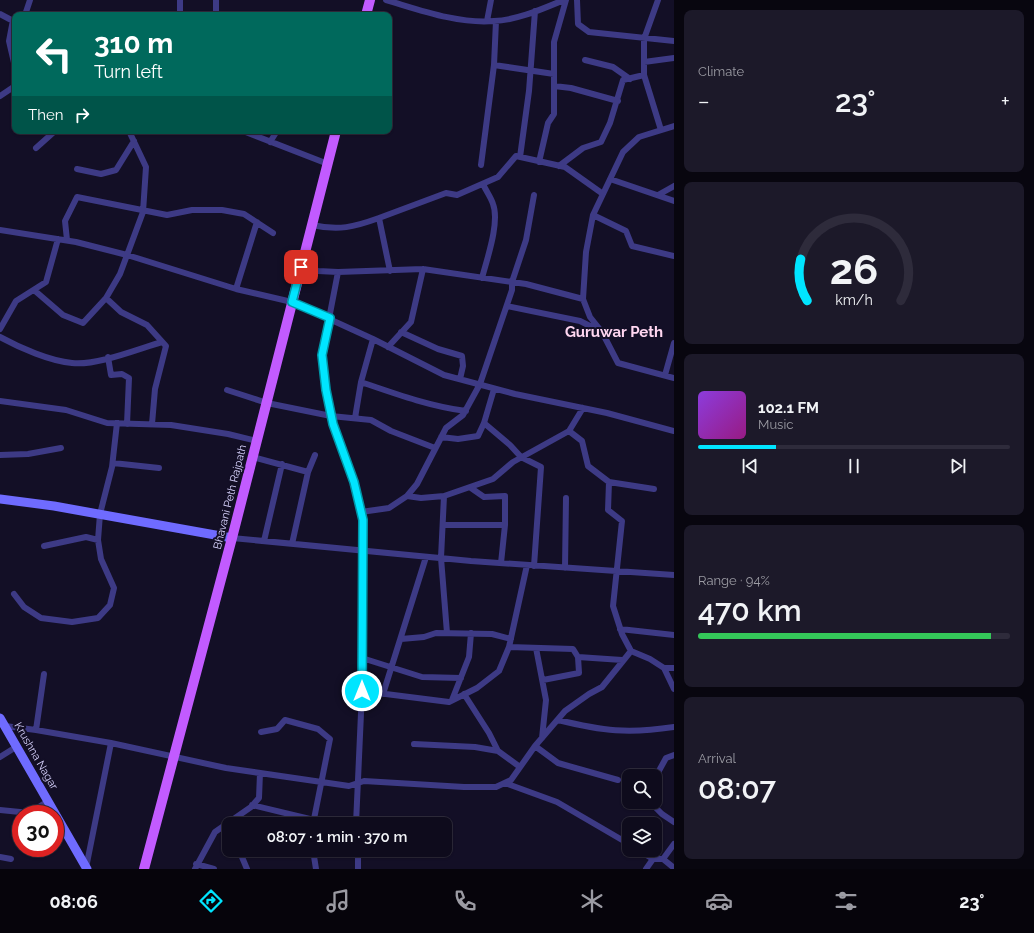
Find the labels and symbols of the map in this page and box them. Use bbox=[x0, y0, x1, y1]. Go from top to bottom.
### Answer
pin bbox=[284, 250, 318, 284]
district label: Guruwar Peth bbox=[565, 323, 663, 341]
street label: Bhavani Peth Rajpath bbox=[211, 443, 249, 551]
position arrow bbox=[341, 670, 383, 712]
street label: Krushna Nagar bbox=[11, 720, 61, 792]
speed limit sign: 30 bbox=[12, 805, 64, 857]

